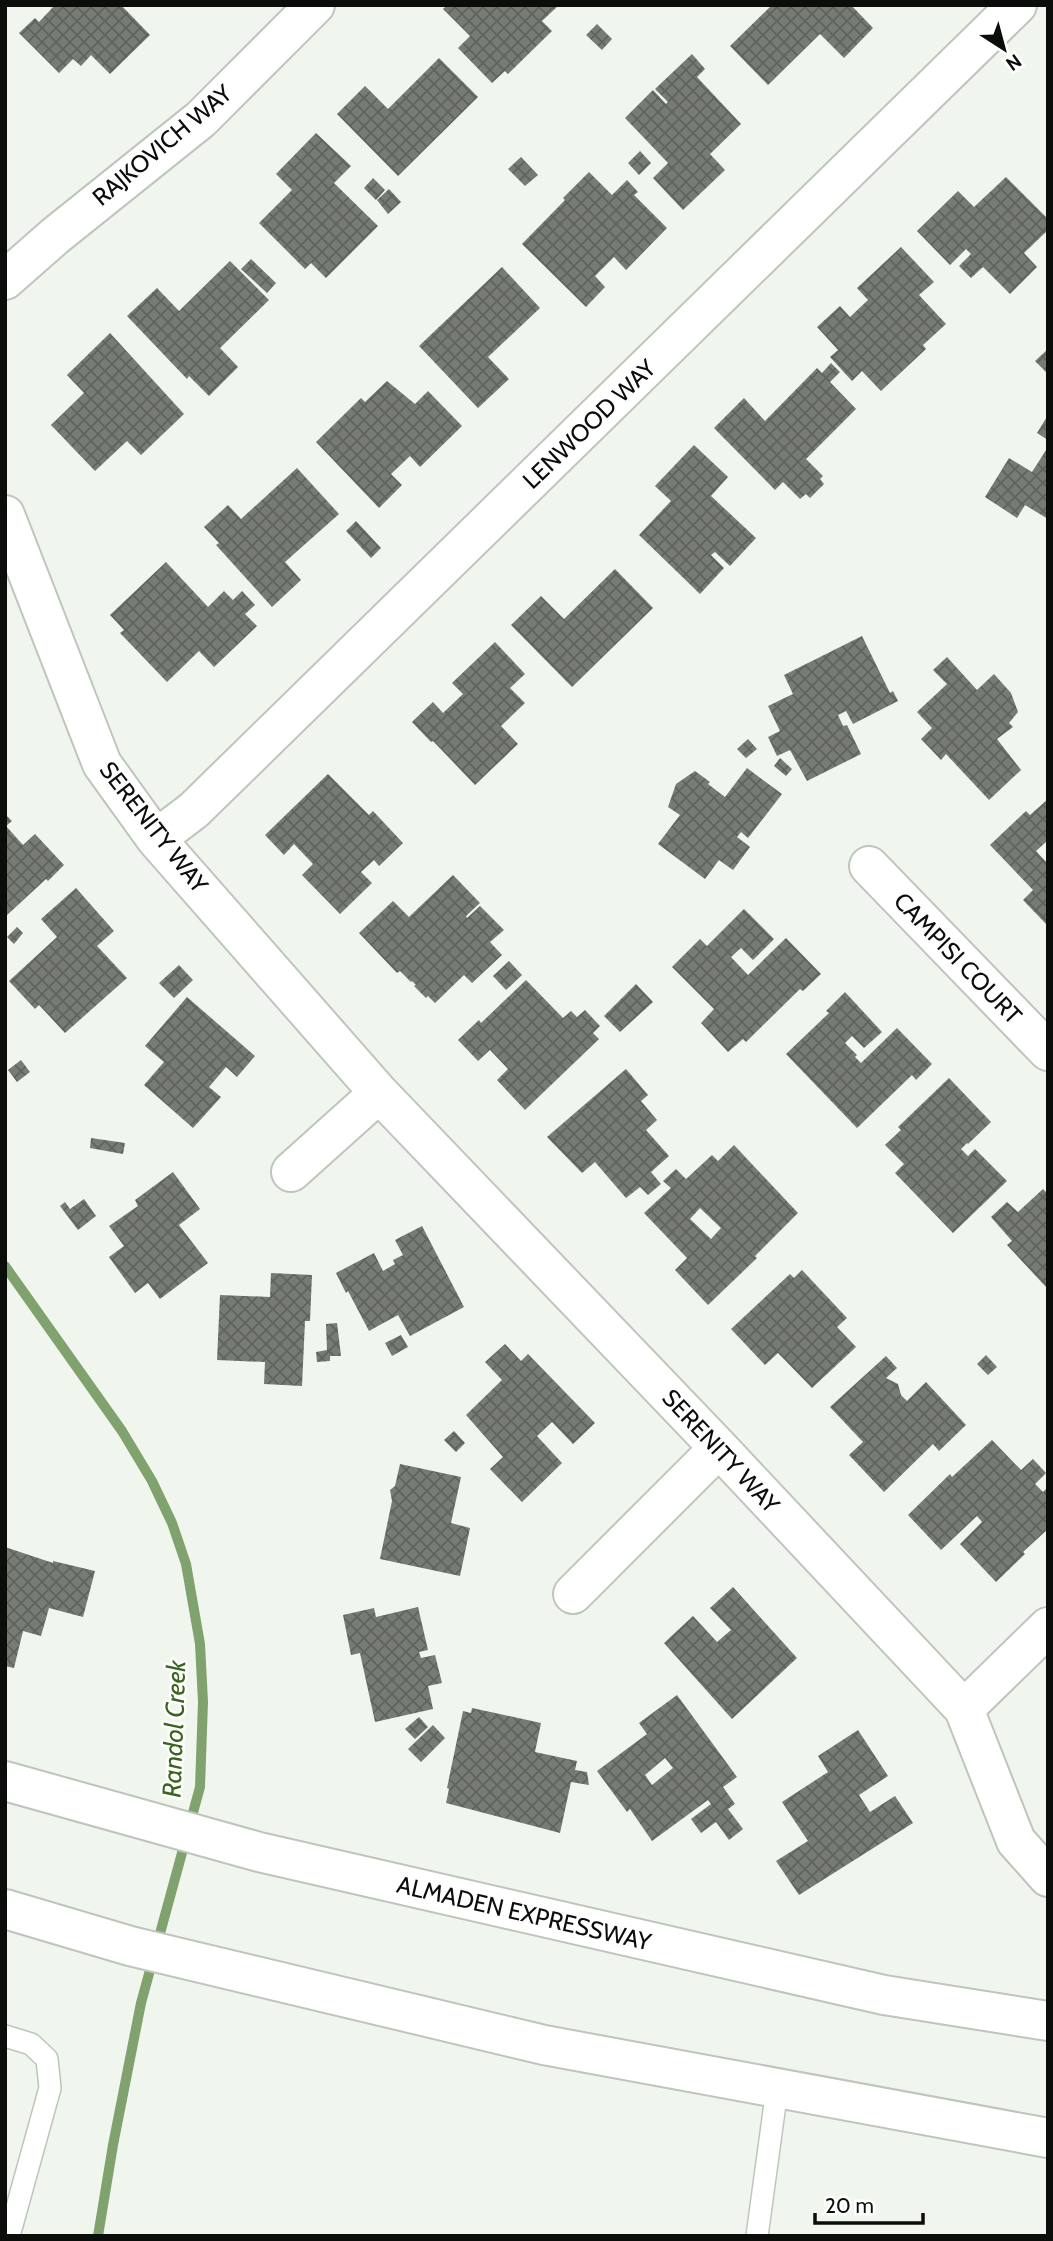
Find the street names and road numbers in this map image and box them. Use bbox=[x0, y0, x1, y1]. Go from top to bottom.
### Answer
street label: RAJKOVICH WAY bbox=[86, 78, 238, 212]
street label: LENWOOD WAY bbox=[517, 353, 662, 495]
street label: SERENITY WAY bbox=[94, 756, 214, 899]
street label: CAMPISI COURT bbox=[888, 886, 1028, 1030]
street label: SERENITY WAY bbox=[656, 1383, 786, 1519]
street label: ALMADEN EXPRESSWAY bbox=[394, 1870, 654, 1956]

